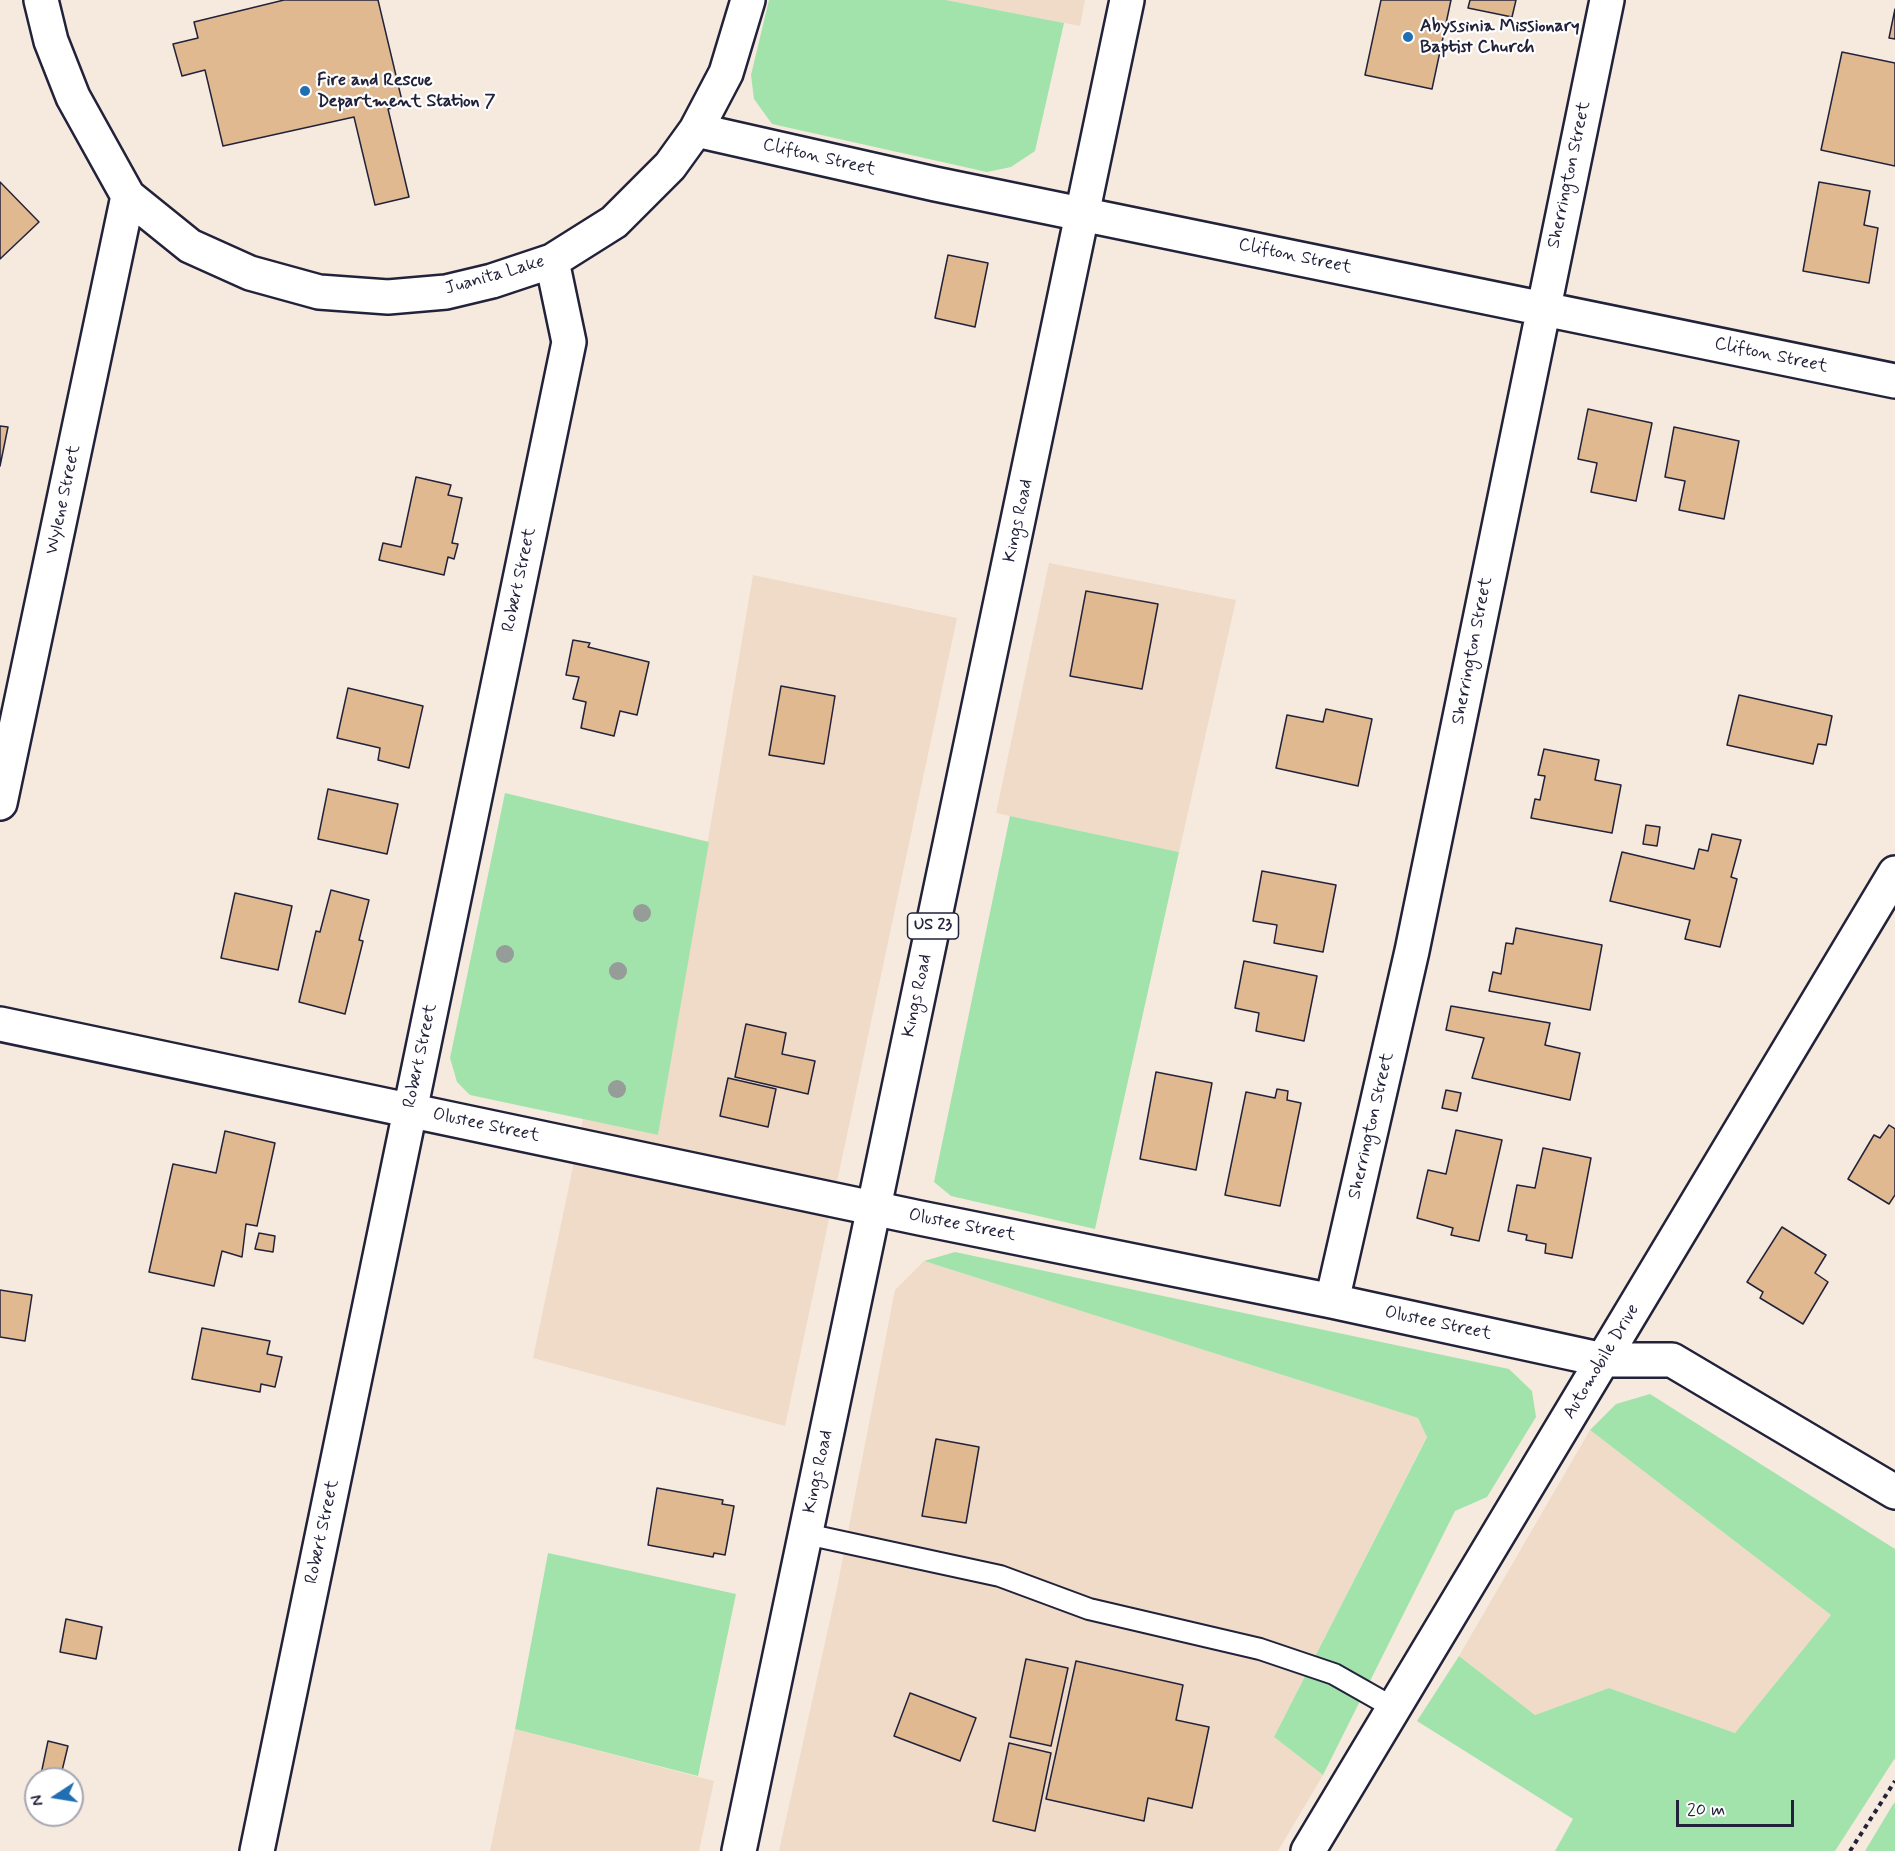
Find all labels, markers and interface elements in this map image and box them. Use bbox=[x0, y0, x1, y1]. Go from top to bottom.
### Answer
place label: Abyssinia Missionary Baptist Church bbox=[1420, 16, 1580, 58]
marker: Abyssinia Missionary Baptist Church bbox=[1401, 30, 1415, 44]
place label: Fire and Rescue Department Station 7 bbox=[317, 70, 495, 112]
marker: Fire and Rescue Department Station 7 bbox=[298, 84, 312, 98]
street label: Sherrington Street bbox=[1544, 99, 1596, 251]
street label: Clifton Street bbox=[760, 134, 878, 182]
street label: Clifton Street bbox=[1236, 234, 1354, 280]
street label: Juanita Lake bbox=[443, 252, 547, 300]
street label: Clifton Street bbox=[1712, 333, 1830, 379]
street label: Wylene Street bbox=[42, 443, 86, 557]
street label: Kings Road bbox=[1000, 477, 1038, 565]
street label: Robert Street bbox=[498, 526, 542, 634]
street label: Sherrington Street bbox=[1448, 575, 1498, 727]
road number: US 23 bbox=[908, 913, 958, 939]
street label: Kings Road bbox=[899, 952, 937, 1040]
street label: Robert Street bbox=[399, 1002, 443, 1110]
street label: Sherrington Street bbox=[1345, 1051, 1399, 1201]
street label: Olustee Street bbox=[431, 1104, 541, 1148]
street label: Olustee Street bbox=[907, 1205, 1017, 1247]
street label: Automobile Drive bbox=[1559, 1301, 1645, 1423]
street label: Olustee Street bbox=[1383, 1302, 1493, 1346]
street label: Kings Road bbox=[800, 1428, 838, 1516]
street label: Robert Street bbox=[301, 1478, 345, 1586]
north arrow bbox=[24, 1767, 84, 1827]
scale bar bbox=[1679, 1788, 1798, 1826]
text: N bbox=[26, 1793, 49, 1808]
text: 20 m bbox=[1687, 1798, 1725, 1822]

